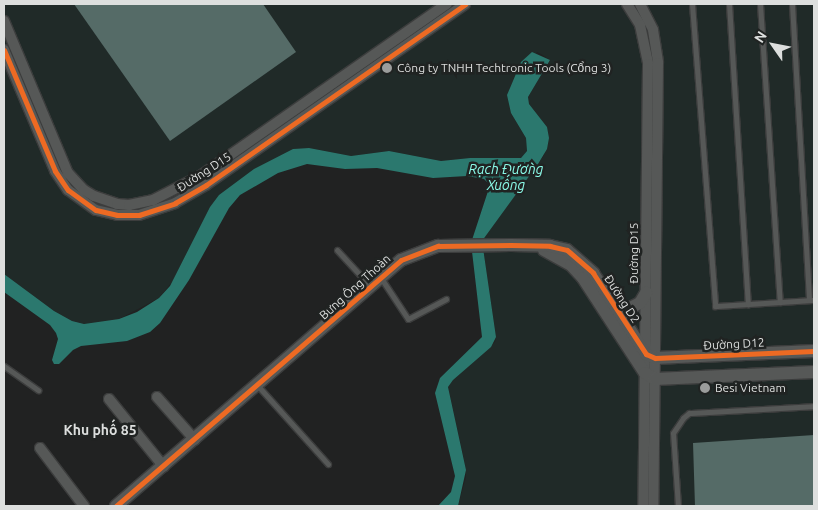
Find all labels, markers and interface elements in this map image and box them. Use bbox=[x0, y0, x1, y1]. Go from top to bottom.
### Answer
north arrow bbox=[748, 20, 798, 70]
text: N bbox=[751, 28, 770, 46]
place label: Công ty TNHH Techtronic Tools (Cổng 3) bbox=[397, 61, 611, 75]
marker: Công ty TNHH Techtronic Tools (Cổng 3) bbox=[381, 62, 393, 74]
street label: Đường D15 bbox=[174, 149, 234, 195]
water label: Rạch Đường Xuống bbox=[469, 161, 543, 193]
street label: Đường D15 bbox=[627, 222, 641, 284]
street label: Bưng Ông Thoàn bbox=[317, 251, 393, 323]
street label: Đường D2 bbox=[601, 272, 643, 326]
street label: Đường D12 bbox=[703, 335, 765, 353]
place label: Besi Vietnam bbox=[715, 381, 786, 395]
marker: Besi Vietnam bbox=[699, 382, 711, 394]
district label: Khu phố 85 bbox=[63, 422, 137, 438]

